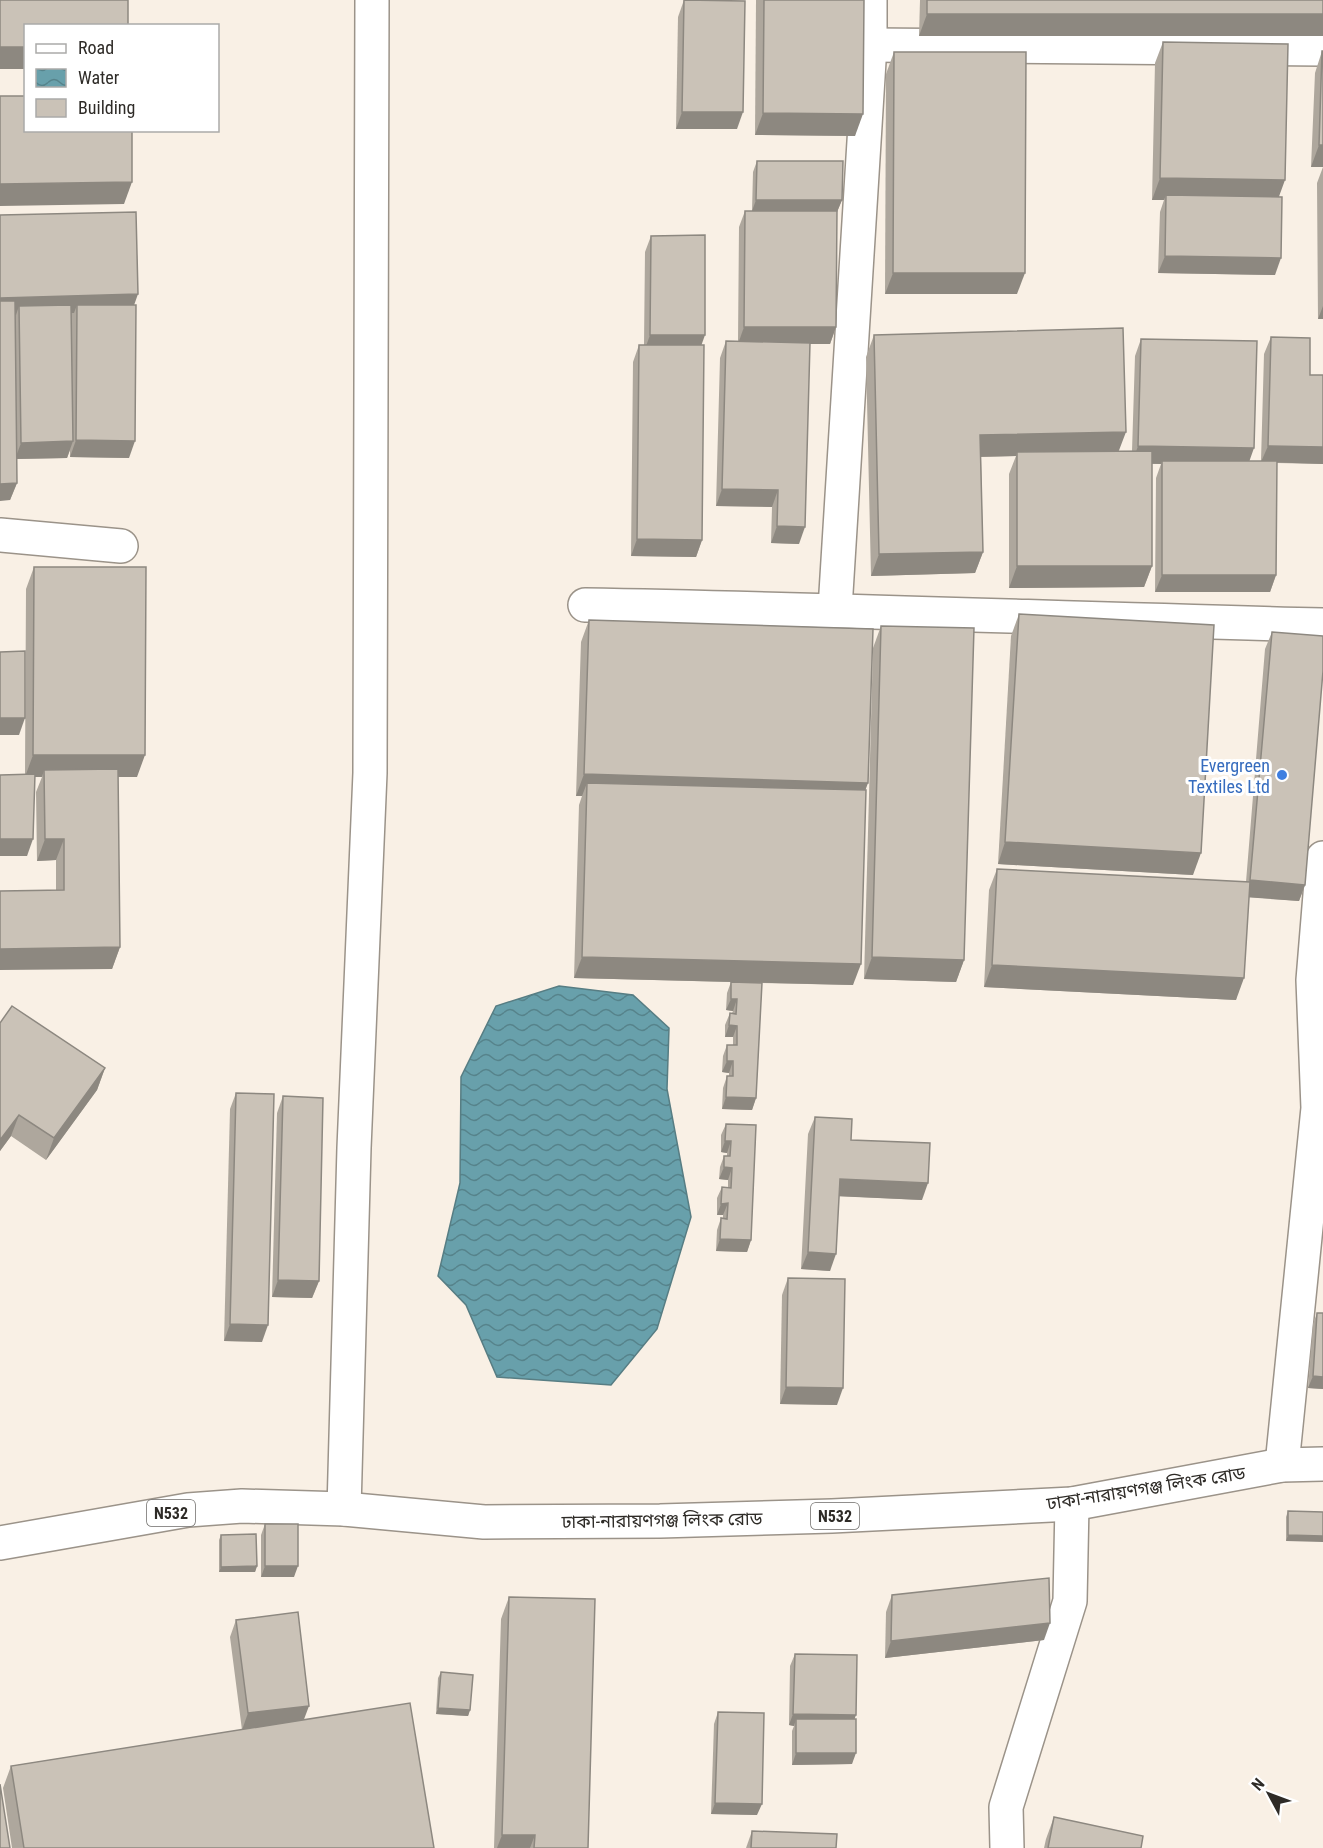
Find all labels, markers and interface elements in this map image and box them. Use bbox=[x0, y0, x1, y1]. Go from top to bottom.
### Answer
legend bbox=[24, 24, 219, 132]
text: Road bbox=[78, 37, 114, 58]
text: Water bbox=[78, 67, 120, 88]
text: Building bbox=[78, 97, 135, 118]
place label: Evergreen Textiles Ltd bbox=[1188, 755, 1270, 797]
marker: Evergreen Textiles Ltd bbox=[1275, 768, 1289, 782]
street label: ঢাকা-নারায়ণগঞ্জ লিংক রোড bbox=[1044, 1462, 1247, 1514]
road number: N532 bbox=[147, 1500, 195, 1526]
road number: N532 bbox=[811, 1503, 859, 1529]
street label: ঢাকা-নারায়ণগঞ্জ লিংক রোড bbox=[560, 1508, 763, 1532]
north arrow bbox=[1239, 1764, 1299, 1824]
text: N bbox=[1248, 1775, 1268, 1794]

